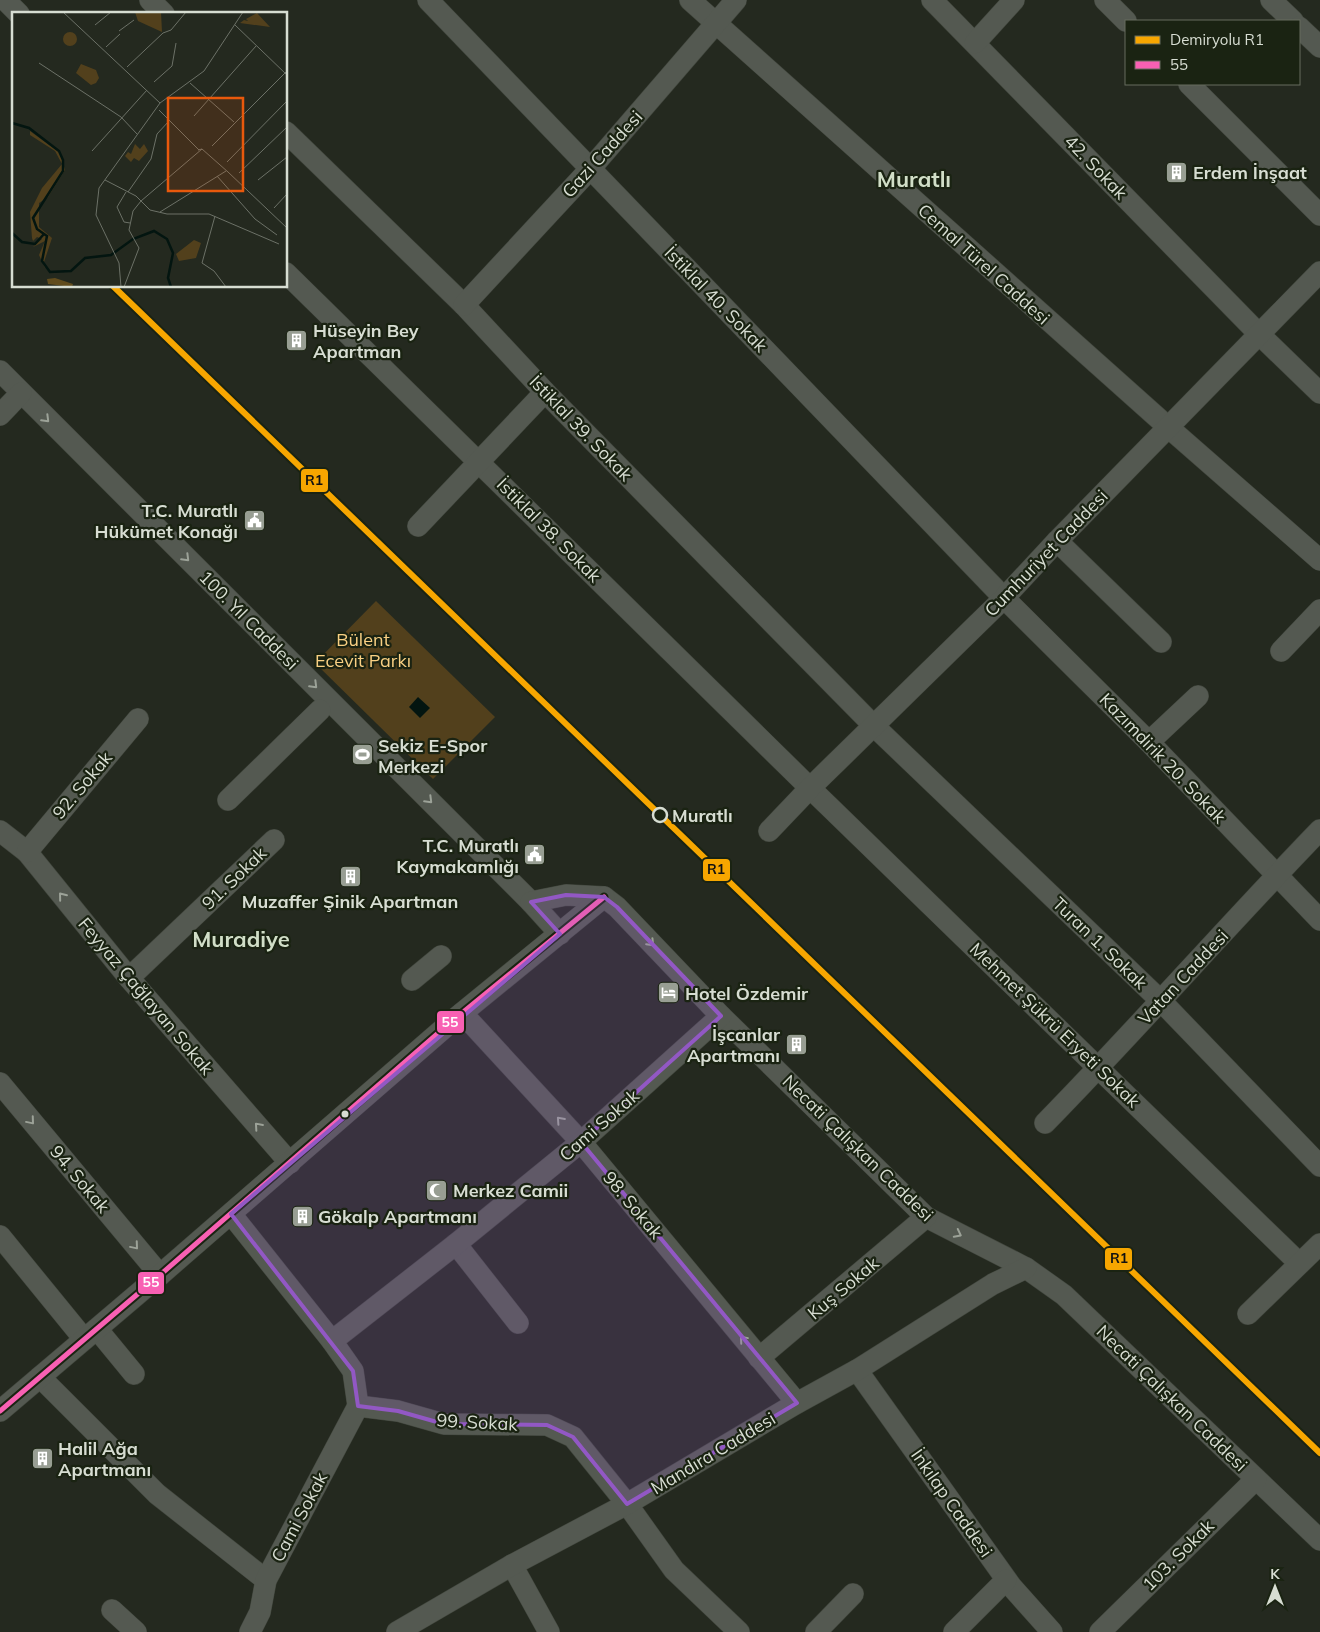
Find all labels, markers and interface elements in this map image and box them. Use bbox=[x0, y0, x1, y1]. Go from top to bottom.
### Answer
inset map bbox=[12, 12, 288, 288]
legend bbox=[1125, 20, 1300, 85]
text: Demiryolu R1 bbox=[1170, 30, 1264, 49]
text: 55 bbox=[1170, 55, 1188, 74]
street label: Gazi Caddesi bbox=[557, 106, 647, 202]
street label: 42. Sokak bbox=[1060, 130, 1133, 205]
building icon: Erdem İnşaat bbox=[1165, 160, 1189, 184]
place label: Erdem İnşaat bbox=[1193, 161, 1307, 184]
district label: Muratlı bbox=[877, 165, 951, 193]
street label: Cemal Türel Caddesi bbox=[913, 199, 1055, 329]
street label: İstiklal 40. Sokak bbox=[660, 241, 773, 357]
place label: Hüseyin Bey Apartman bbox=[313, 319, 419, 363]
building icon: Hüseyin Bey Apartman bbox=[285, 328, 309, 352]
street label: İstiklal 39. Sokak bbox=[525, 370, 638, 486]
one-way arrow bbox=[41, 413, 50, 422]
line badge: R1 bbox=[300, 468, 329, 493]
text: R1 bbox=[305, 471, 323, 489]
street label: İstiklal 38. Sokak bbox=[492, 473, 607, 588]
street label: Cumhuriyet Caddesi bbox=[979, 485, 1113, 621]
place label: T.C. Muratlı Hükümet Konağı bbox=[95, 499, 238, 543]
public building icon: T.C. Muratlı Hükümet Konağı bbox=[242, 508, 266, 532]
one-way arrow bbox=[180, 552, 189, 561]
street label: 100. Yıl Caddesi bbox=[194, 565, 304, 675]
park label: Bülent Ecevit Parkı bbox=[315, 628, 411, 672]
one-way arrow bbox=[308, 679, 317, 688]
street label: Kazımdirik 20. Sokak bbox=[1095, 688, 1232, 829]
place label: Sekiz E-Spor Merkezi bbox=[378, 734, 488, 778]
sports icon: Sekiz E-Spor Merkezi bbox=[350, 743, 374, 767]
street label: 92. Sokak bbox=[47, 746, 117, 823]
one-way arrow bbox=[423, 794, 432, 803]
place label: Muratlı bbox=[672, 804, 733, 827]
marker: Muratlı bbox=[652, 807, 668, 823]
place label: T.C. Muratlı Kaymakamlığı bbox=[396, 834, 519, 878]
street label: 91. Sokak bbox=[197, 841, 272, 914]
public building icon: T.C. Muratlı Kaymakamlığı bbox=[523, 843, 547, 867]
line badge: R1 bbox=[702, 858, 731, 882]
text: R1 bbox=[707, 860, 725, 878]
building icon: Muzaffer Şinik Apartman bbox=[338, 864, 362, 888]
place label: Muzaffer Şinik Apartman bbox=[242, 890, 458, 913]
one-way arrow bbox=[59, 892, 68, 901]
street label: Turan 1. Sokak bbox=[1048, 892, 1153, 994]
street label: Feyyaz Çağlayan Sokak bbox=[73, 913, 219, 1080]
district label: Muradiye bbox=[192, 925, 290, 953]
street label: Vatan Caddesi bbox=[1133, 925, 1233, 1029]
one-way arrow bbox=[645, 937, 654, 946]
street label: Mehmet Şükrü Eryeti Sokak bbox=[965, 938, 1145, 1113]
hotel icon: Hotel Özdemir bbox=[657, 981, 681, 1005]
place label: Hotel Özdemir bbox=[685, 982, 809, 1005]
line badge: 55 bbox=[436, 1010, 465, 1034]
text: 55 bbox=[442, 1013, 458, 1031]
place label: İşcanlar Apartmanı bbox=[687, 1023, 781, 1067]
building icon: İşcanlar Apartmanı bbox=[784, 1032, 808, 1056]
street label: Necati Çalışkan Caddesi bbox=[778, 1070, 938, 1226]
street label: Cami Sokak bbox=[554, 1084, 644, 1166]
unlabelled marker bbox=[340, 1109, 350, 1119]
one-way arrow bbox=[26, 1115, 34, 1124]
one-way arrow bbox=[557, 1117, 566, 1126]
one-way arrow bbox=[254, 1123, 263, 1132]
street label: 94. Sokak bbox=[45, 1141, 115, 1218]
street label: 98. Sokak bbox=[598, 1167, 668, 1244]
mosque icon: Merkez Camii bbox=[425, 1178, 449, 1202]
place label: Merkez Camii bbox=[453, 1179, 568, 1202]
building icon: Gökalp Apartmanı bbox=[290, 1204, 314, 1228]
place label: Gökalp Apartmanı bbox=[318, 1205, 477, 1228]
one-way arrow bbox=[953, 1228, 962, 1238]
one-way arrow bbox=[130, 1240, 139, 1249]
line badge: R1 bbox=[1104, 1247, 1133, 1271]
text: R1 bbox=[1110, 1249, 1128, 1267]
street label: Kuş Sokak bbox=[803, 1251, 884, 1324]
line badge: 55 bbox=[137, 1271, 165, 1295]
text: 55 bbox=[143, 1273, 159, 1291]
street label: Necati Çalışkan Caddesi bbox=[1092, 1320, 1252, 1476]
one-way arrow bbox=[740, 1336, 749, 1345]
street label: Mandıra Caddesi bbox=[647, 1407, 779, 1499]
street label: 99. Sokak bbox=[436, 1408, 519, 1436]
place label: Halil Ağa Apartmanı bbox=[58, 1437, 151, 1481]
street label: İnkılap Caddesi bbox=[906, 1444, 998, 1562]
building icon: Halil Ağa Apartmanı bbox=[30, 1446, 54, 1470]
street label: Cami Sokak bbox=[266, 1468, 333, 1566]
street label: 103. Sokak bbox=[1137, 1514, 1219, 1596]
north arrow bbox=[1250, 1562, 1300, 1612]
text: K bbox=[1270, 1565, 1280, 1583]

